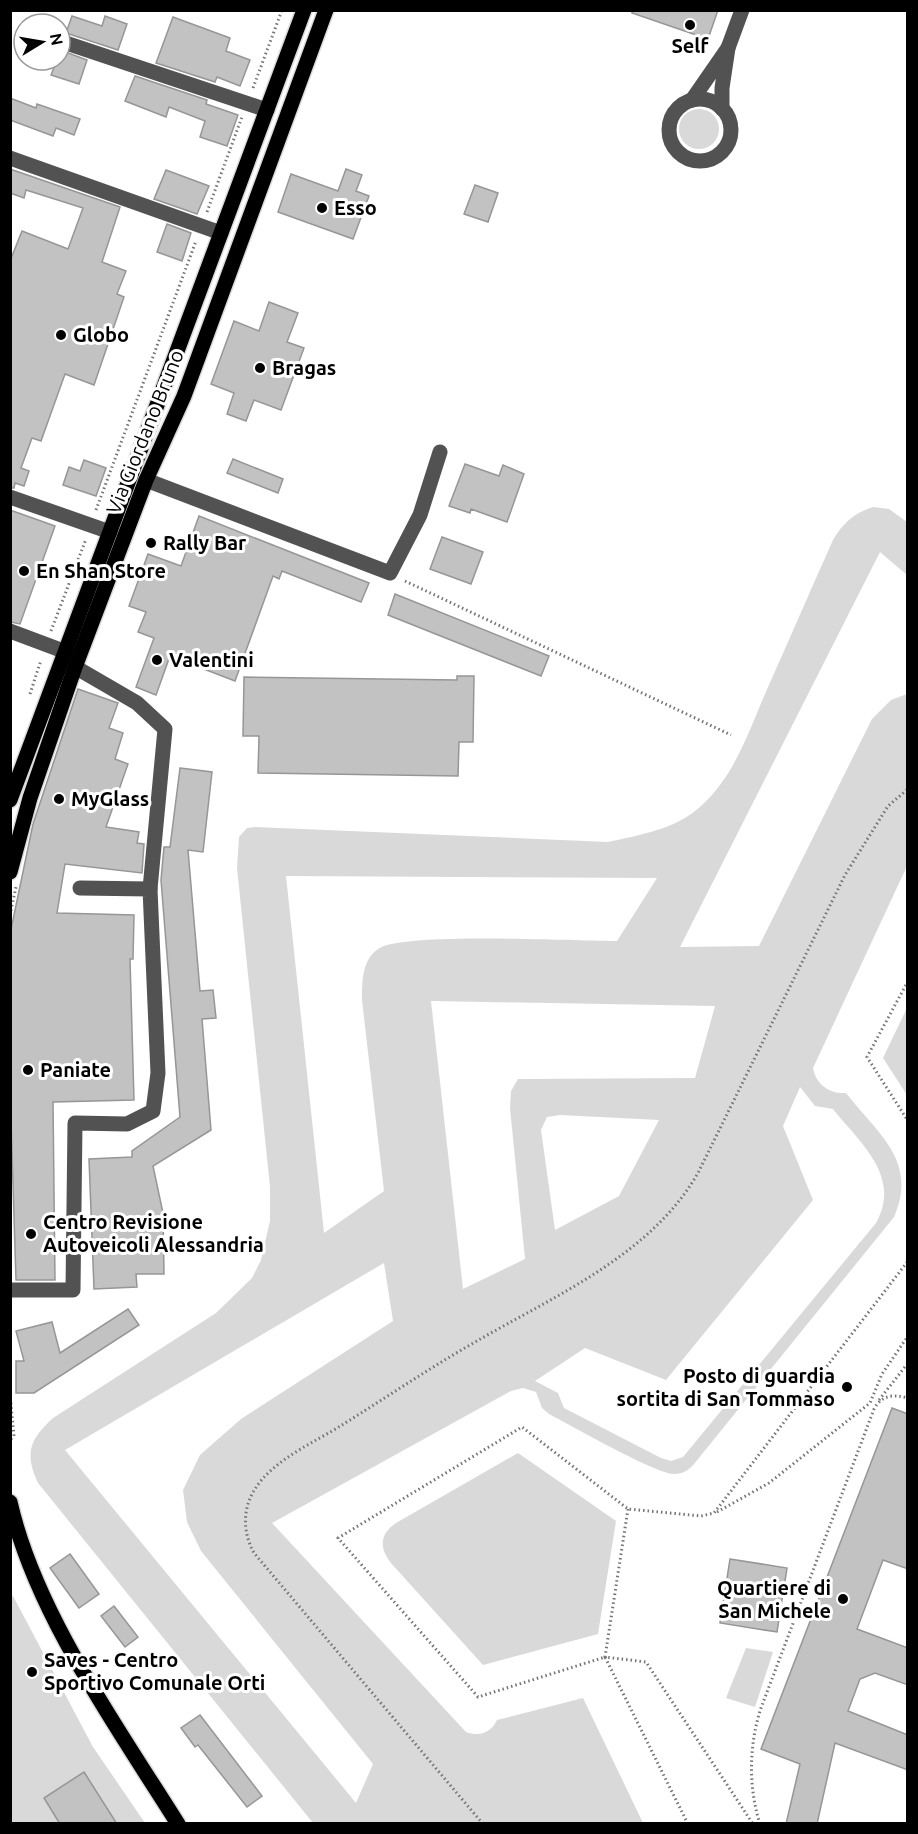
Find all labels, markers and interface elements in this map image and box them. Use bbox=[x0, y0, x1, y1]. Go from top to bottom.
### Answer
north arrow bbox=[12, 12, 72, 72]
marker: Self bbox=[683, 18, 697, 32]
text: N bbox=[47, 32, 67, 47]
place label: Self bbox=[671, 34, 709, 57]
place label: Esso bbox=[334, 196, 377, 219]
marker: Esso bbox=[315, 201, 329, 215]
place label: Globo bbox=[73, 323, 129, 346]
marker: Globo bbox=[54, 328, 68, 342]
street label: Via Giordano Bruno bbox=[101, 346, 188, 517]
place label: Bragas bbox=[272, 356, 336, 379]
marker: Bragas bbox=[253, 361, 267, 375]
place label: Rally Bar bbox=[163, 531, 247, 554]
marker: Rally Bar bbox=[144, 536, 158, 550]
place label: En Shan Store bbox=[36, 559, 166, 582]
marker: En Shan Store bbox=[17, 564, 31, 578]
place label: Valentini bbox=[169, 648, 254, 671]
marker: Valentini bbox=[150, 653, 164, 667]
place label: MyGlass bbox=[71, 787, 149, 810]
marker: MyGlass bbox=[52, 792, 66, 806]
place label: Paniate bbox=[40, 1058, 111, 1081]
marker: Paniate bbox=[21, 1063, 35, 1077]
place label: Centro Revisione Autoveicoli Alessandria bbox=[43, 1210, 264, 1256]
marker: Centro Revisione Autoveicoli Alessandria bbox=[24, 1227, 38, 1241]
place label: Posto di guardia sortita di San Tommaso bbox=[617, 1364, 835, 1410]
marker: Posto di guardia sortita di San Tommaso bbox=[840, 1380, 854, 1394]
place label: Quartiere di San Michele bbox=[717, 1576, 831, 1622]
marker: Quartiere di San Michele bbox=[836, 1592, 850, 1606]
place label: Saves - Centro Sportivo Comunale Orti bbox=[44, 1648, 265, 1694]
marker: Saves - Centro Sportivo Comunale Orti bbox=[25, 1665, 39, 1679]

